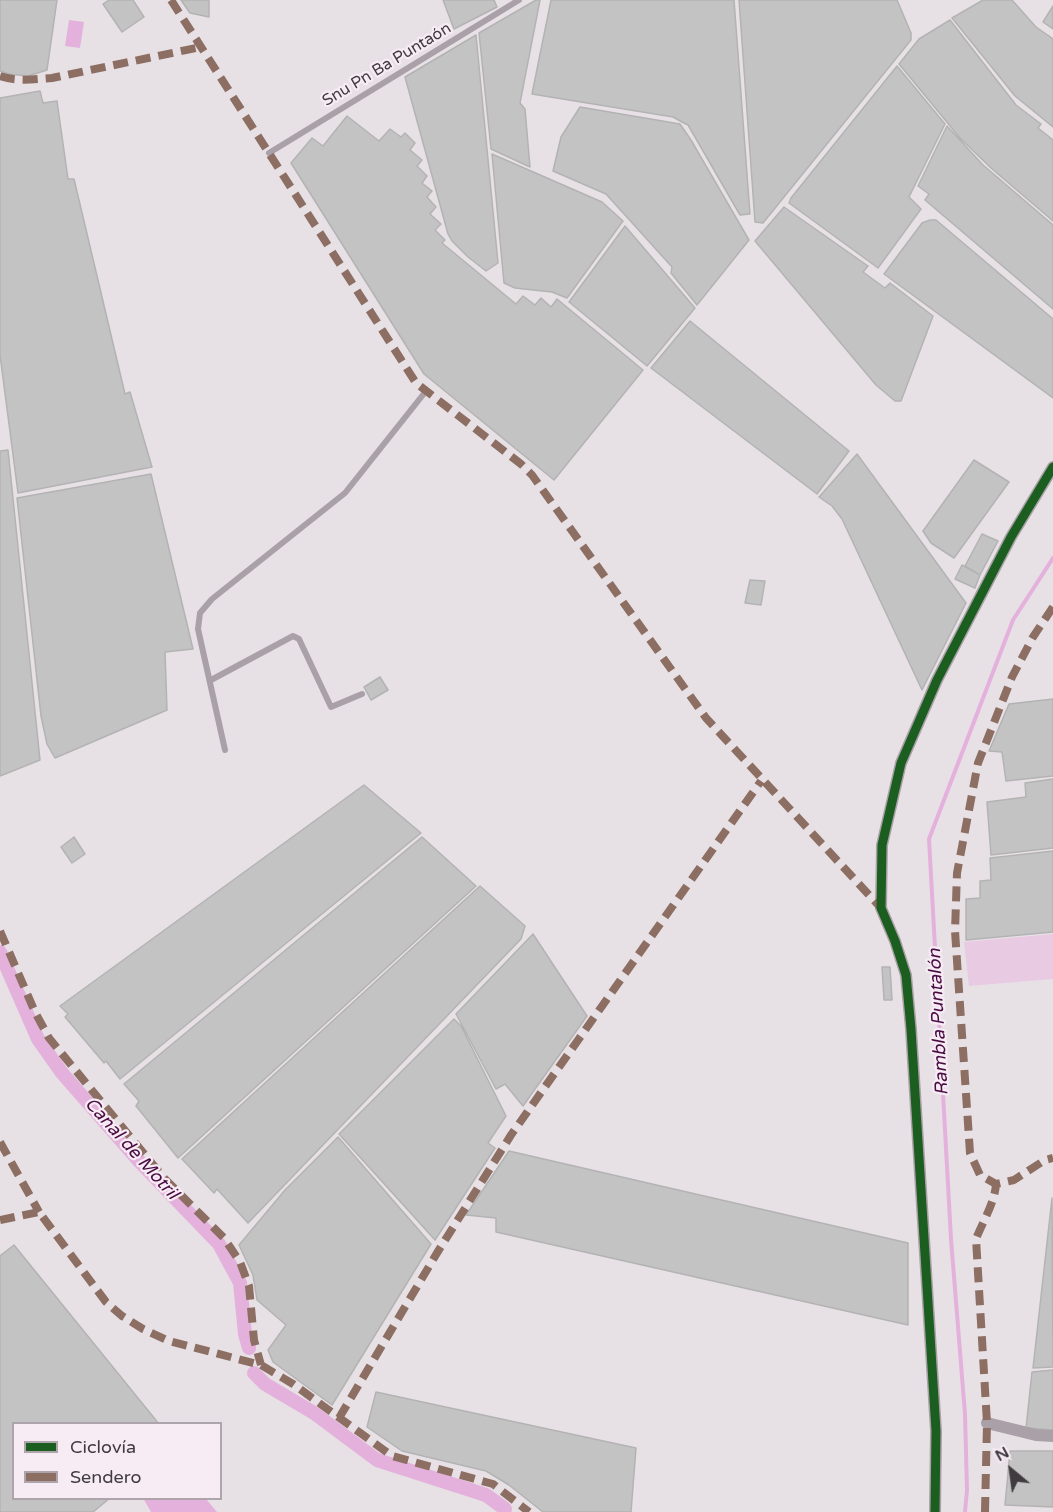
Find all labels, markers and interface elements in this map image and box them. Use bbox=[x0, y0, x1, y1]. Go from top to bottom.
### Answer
street label: Snu Pn Ba Puntaón bbox=[319, 19, 455, 111]
water label: Rambla Puntalón bbox=[924, 948, 954, 1096]
water label: Canal de Motril bbox=[80, 1094, 182, 1204]
legend bbox=[12, 1422, 222, 1500]
text: Ciclovía bbox=[70, 1436, 136, 1458]
north arrow bbox=[981, 1440, 1041, 1500]
text: N bbox=[992, 1442, 1013, 1466]
text: Sendero bbox=[70, 1466, 141, 1488]

